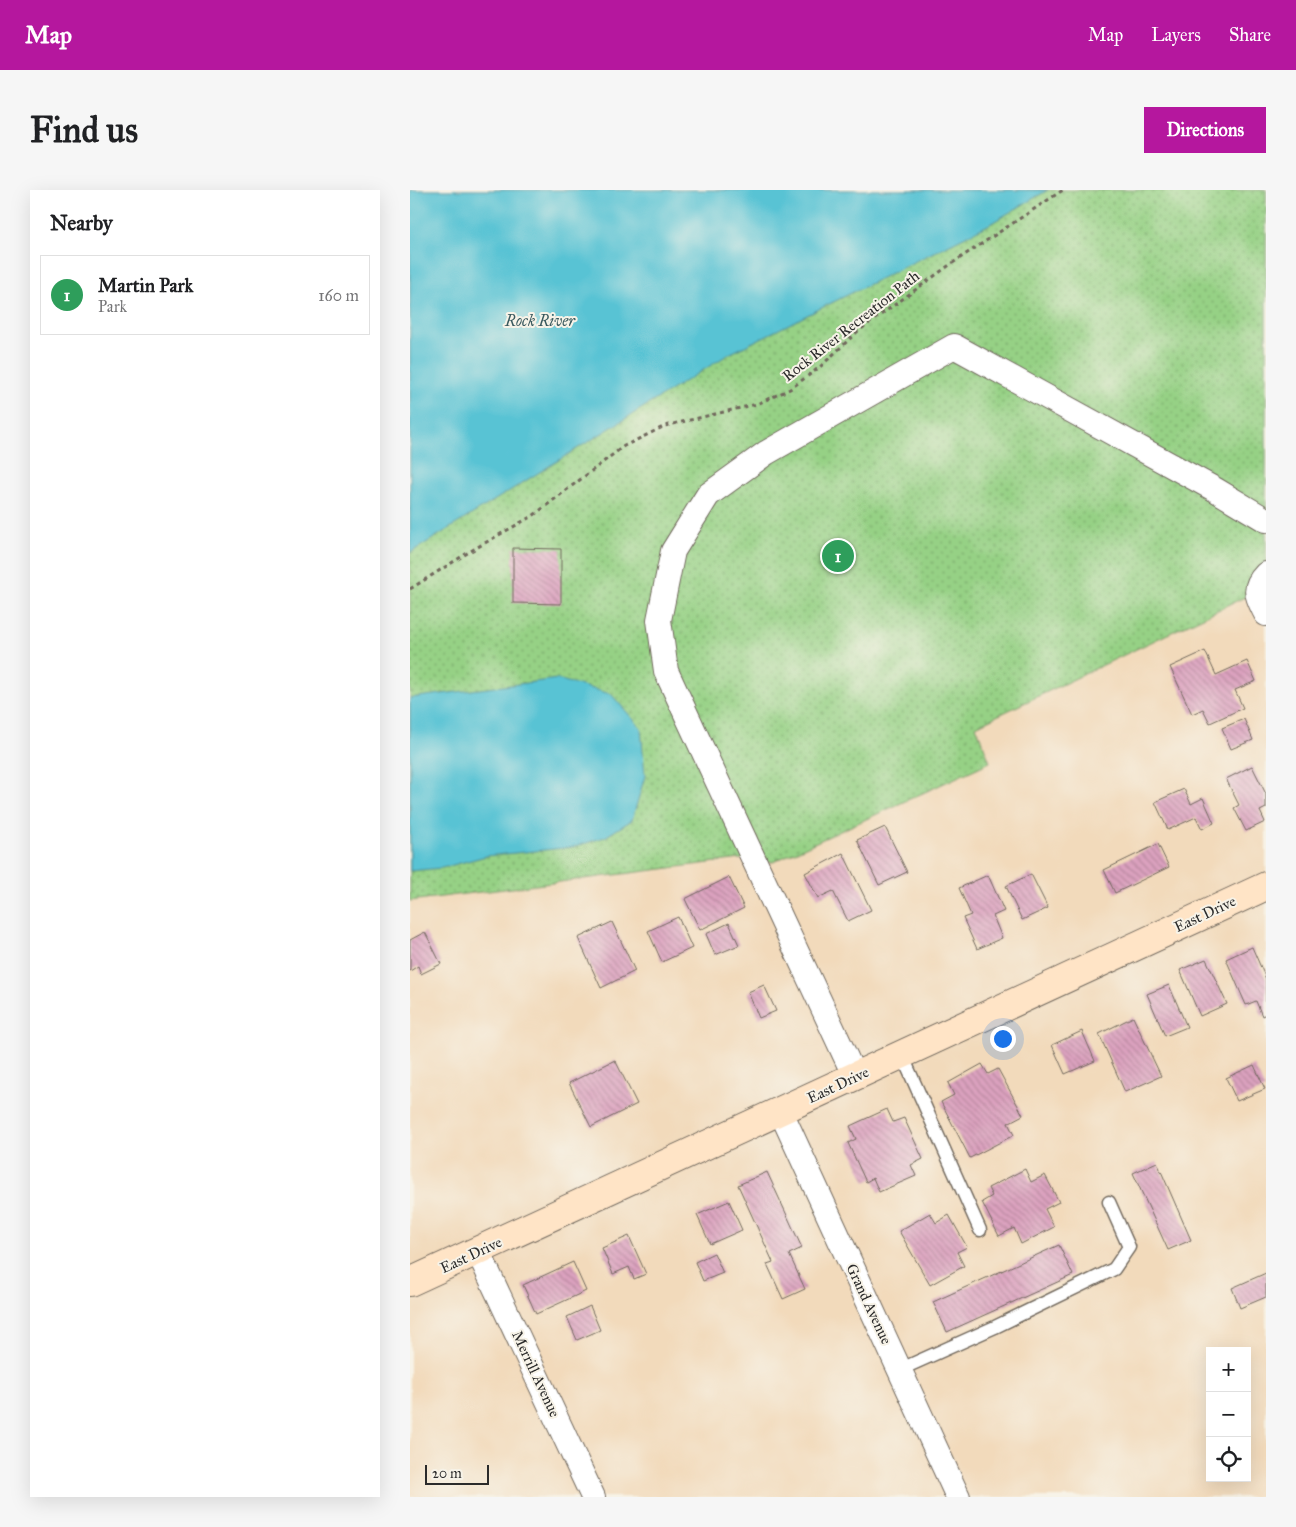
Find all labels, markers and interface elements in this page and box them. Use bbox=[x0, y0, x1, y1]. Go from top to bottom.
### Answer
text: Map bbox=[25, 20, 72, 50]
text: Map bbox=[1088, 24, 1123, 46]
text: Layers bbox=[1151, 24, 1201, 46]
text: Share bbox=[1229, 24, 1271, 46]
button: Directions bbox=[1144, 107, 1266, 153]
text: Find us bbox=[30, 109, 138, 152]
text: Nearby bbox=[50, 210, 113, 236]
street label: Rock River Recreation Path bbox=[779, 266, 924, 385]
text: Martin Park bbox=[98, 274, 193, 297]
text: 1 bbox=[64, 286, 70, 305]
text: 160 m bbox=[318, 286, 359, 305]
text: Park bbox=[98, 297, 127, 316]
water label: Rock River bbox=[504, 311, 576, 330]
pin: 1 bbox=[822, 537, 854, 575]
street label: East Drive bbox=[1171, 892, 1239, 936]
your location bbox=[990, 1026, 1016, 1052]
street label: East Drive bbox=[804, 1063, 872, 1107]
street label: East Drive bbox=[437, 1233, 505, 1277]
street label: Grand Avenue bbox=[842, 1261, 896, 1347]
street label: Merrill Avenue bbox=[508, 1328, 564, 1420]
map controls bbox=[1206, 1347, 1251, 1482]
button: + bbox=[1206, 1347, 1251, 1392]
button: − bbox=[1206, 1392, 1251, 1437]
button: locate bbox=[1206, 1437, 1251, 1482]
scale bar bbox=[425, 1462, 489, 1485]
text: 20 m bbox=[432, 1465, 462, 1482]

